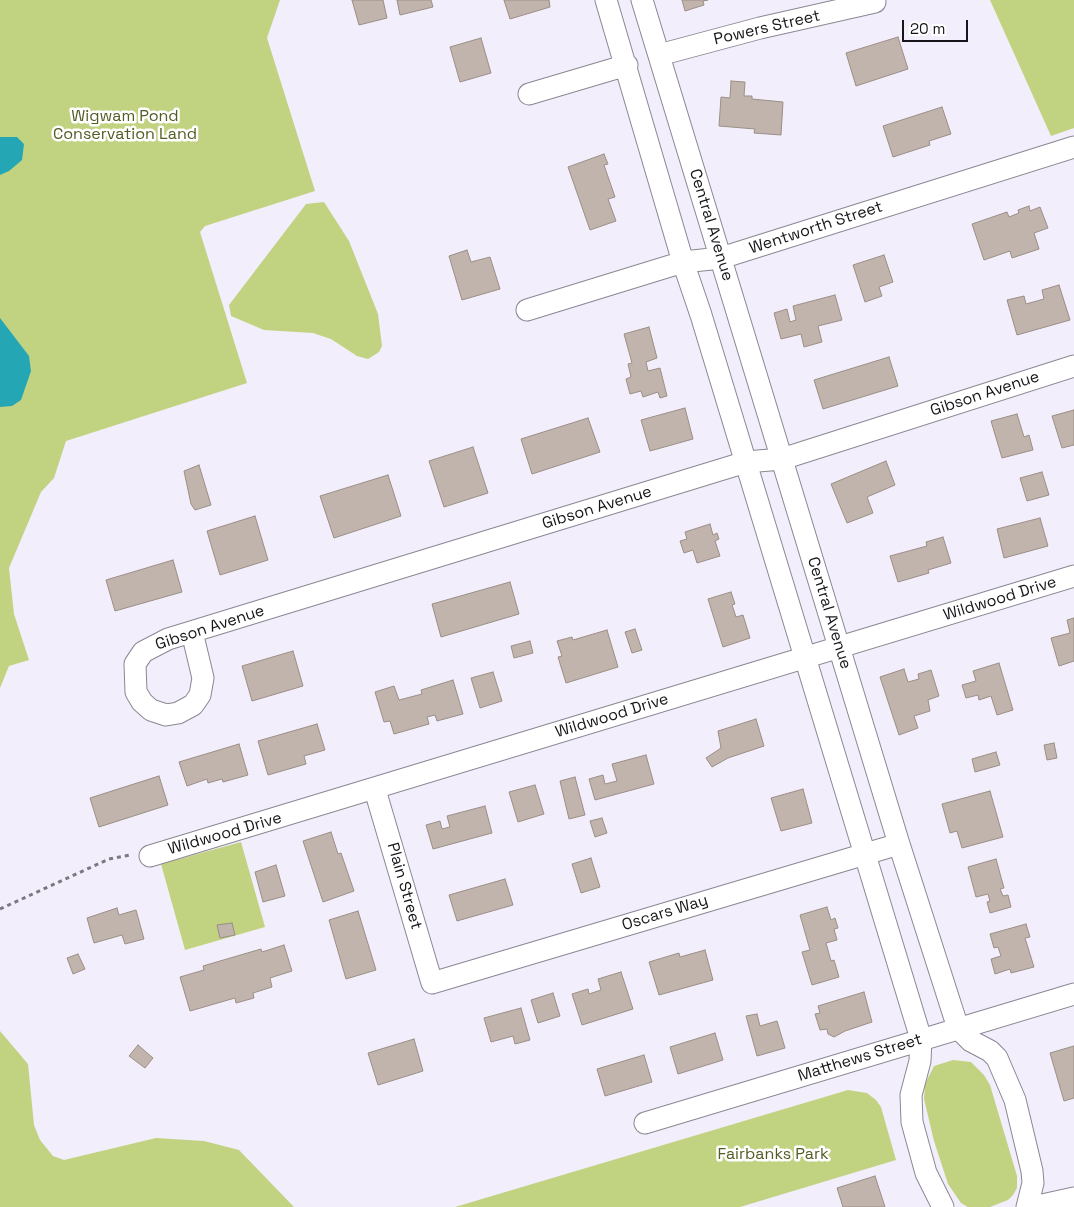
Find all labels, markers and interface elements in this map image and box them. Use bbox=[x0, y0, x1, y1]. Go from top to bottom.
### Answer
street label: Powers Street bbox=[712, 6, 822, 50]
scale bar bbox=[904, 10, 970, 42]
text: 20 m bbox=[910, 19, 945, 38]
park label: Wigwam Pond Conservation Land bbox=[53, 107, 197, 145]
street label: Central Avenue bbox=[685, 167, 737, 283]
street label: Wentworth Street bbox=[747, 197, 885, 259]
street label: Gibson Avenue bbox=[928, 367, 1042, 421]
street label: Gibson Avenue bbox=[540, 482, 654, 534]
street label: Central Avenue bbox=[803, 555, 855, 671]
street label: Wildwood Drive bbox=[941, 573, 1059, 625]
street label: Gibson Avenue bbox=[153, 601, 267, 655]
street label: Wildwood Drive bbox=[553, 690, 671, 742]
street label: Wildwood Drive bbox=[166, 809, 284, 859]
street label: Plain Street bbox=[382, 840, 426, 932]
street label: Oscars Way bbox=[620, 891, 710, 935]
street label: Matthews Street bbox=[796, 1030, 924, 1086]
park label: Fairbanks Park bbox=[717, 1145, 829, 1165]

